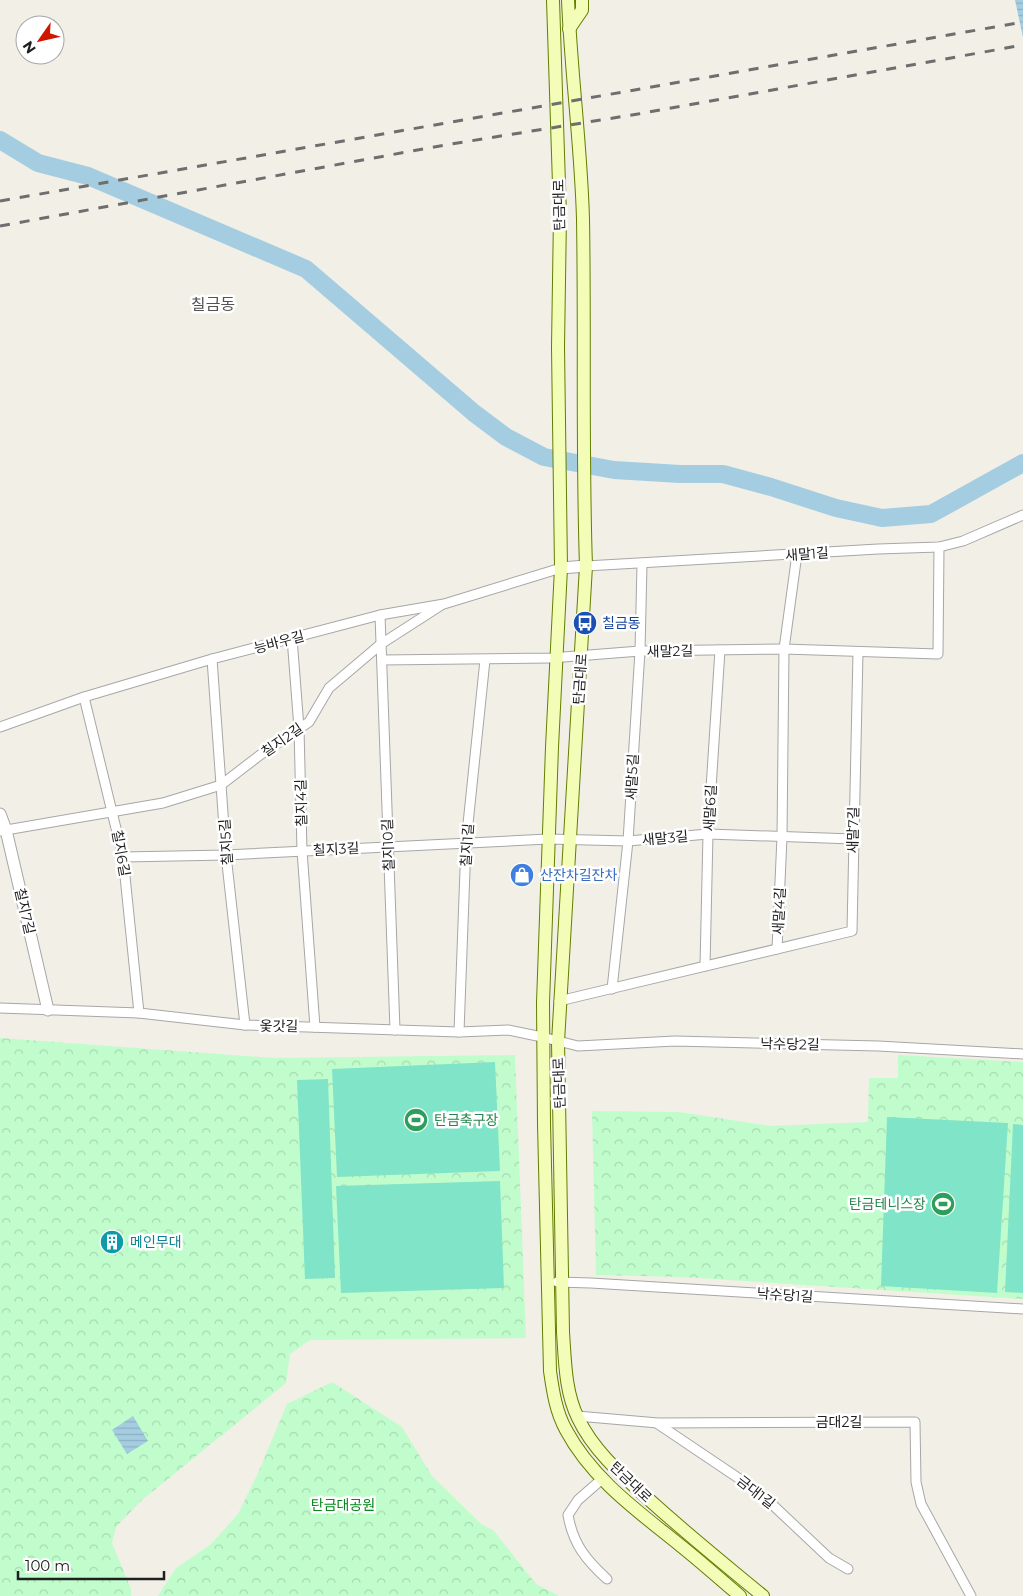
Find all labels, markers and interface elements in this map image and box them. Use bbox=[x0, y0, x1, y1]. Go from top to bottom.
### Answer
north arrow bbox=[15, 15, 65, 65]
text: N bbox=[19, 38, 40, 57]
street label: 탄금대로 bbox=[550, 179, 568, 231]
district label: 칠금동 bbox=[191, 295, 235, 314]
street label: 새말1길 bbox=[785, 543, 829, 565]
bus stop icon: 칠금동 bbox=[572, 610, 598, 636]
place label: 칠금동 bbox=[602, 614, 641, 632]
street label: 능바우길 bbox=[252, 627, 306, 657]
street label: 새말2길 bbox=[647, 642, 693, 660]
street label: 탄금대로 bbox=[569, 653, 591, 705]
street label: 칠지2길 bbox=[258, 719, 306, 761]
street label: 새말5길 bbox=[622, 753, 642, 801]
street label: 칠지4길 bbox=[292, 779, 310, 827]
street label: 새말6길 bbox=[700, 784, 720, 832]
street label: 새말7길 bbox=[844, 806, 862, 854]
street label: 칠지5길 bbox=[215, 818, 237, 866]
street label: 칠지10길 bbox=[378, 818, 398, 872]
street label: 칠지1길 bbox=[456, 823, 478, 867]
street label: 새말3길 bbox=[641, 827, 689, 849]
street label: 칠지6길 bbox=[108, 828, 134, 878]
street label: 칠지3길 bbox=[312, 839, 360, 859]
shop icon: 산잔차길잔차 bbox=[509, 862, 535, 888]
place label: 산잔차길잔차 bbox=[540, 866, 617, 884]
street label: 칠지7길 bbox=[11, 886, 39, 936]
street label: 새말4길 bbox=[769, 887, 789, 935]
street label: 옻갓길 bbox=[260, 1017, 298, 1035]
street label: 낙수당2길 bbox=[760, 1034, 820, 1054]
street label: 탄금대로 bbox=[549, 1057, 569, 1109]
sports icon: 탄금축구장 bbox=[403, 1107, 429, 1133]
place label: 탄금축구장 bbox=[434, 1111, 499, 1129]
sports icon: 탄금테니스장 bbox=[930, 1191, 956, 1217]
place label: 탄금테니스장 bbox=[849, 1195, 926, 1213]
building icon: 메인무대 bbox=[99, 1229, 125, 1255]
place label: 메인무대 bbox=[130, 1233, 182, 1251]
street label: 낙수당1길 bbox=[756, 1284, 814, 1306]
street label: 금대2길 bbox=[816, 1413, 862, 1431]
street label: 탄금대로 bbox=[606, 1458, 656, 1506]
street label: 금대1길 bbox=[733, 1471, 779, 1513]
park label: 탄금대공원 bbox=[311, 1496, 375, 1514]
scale bar bbox=[18, 1548, 164, 1580]
text: 100 m bbox=[25, 1556, 70, 1575]

